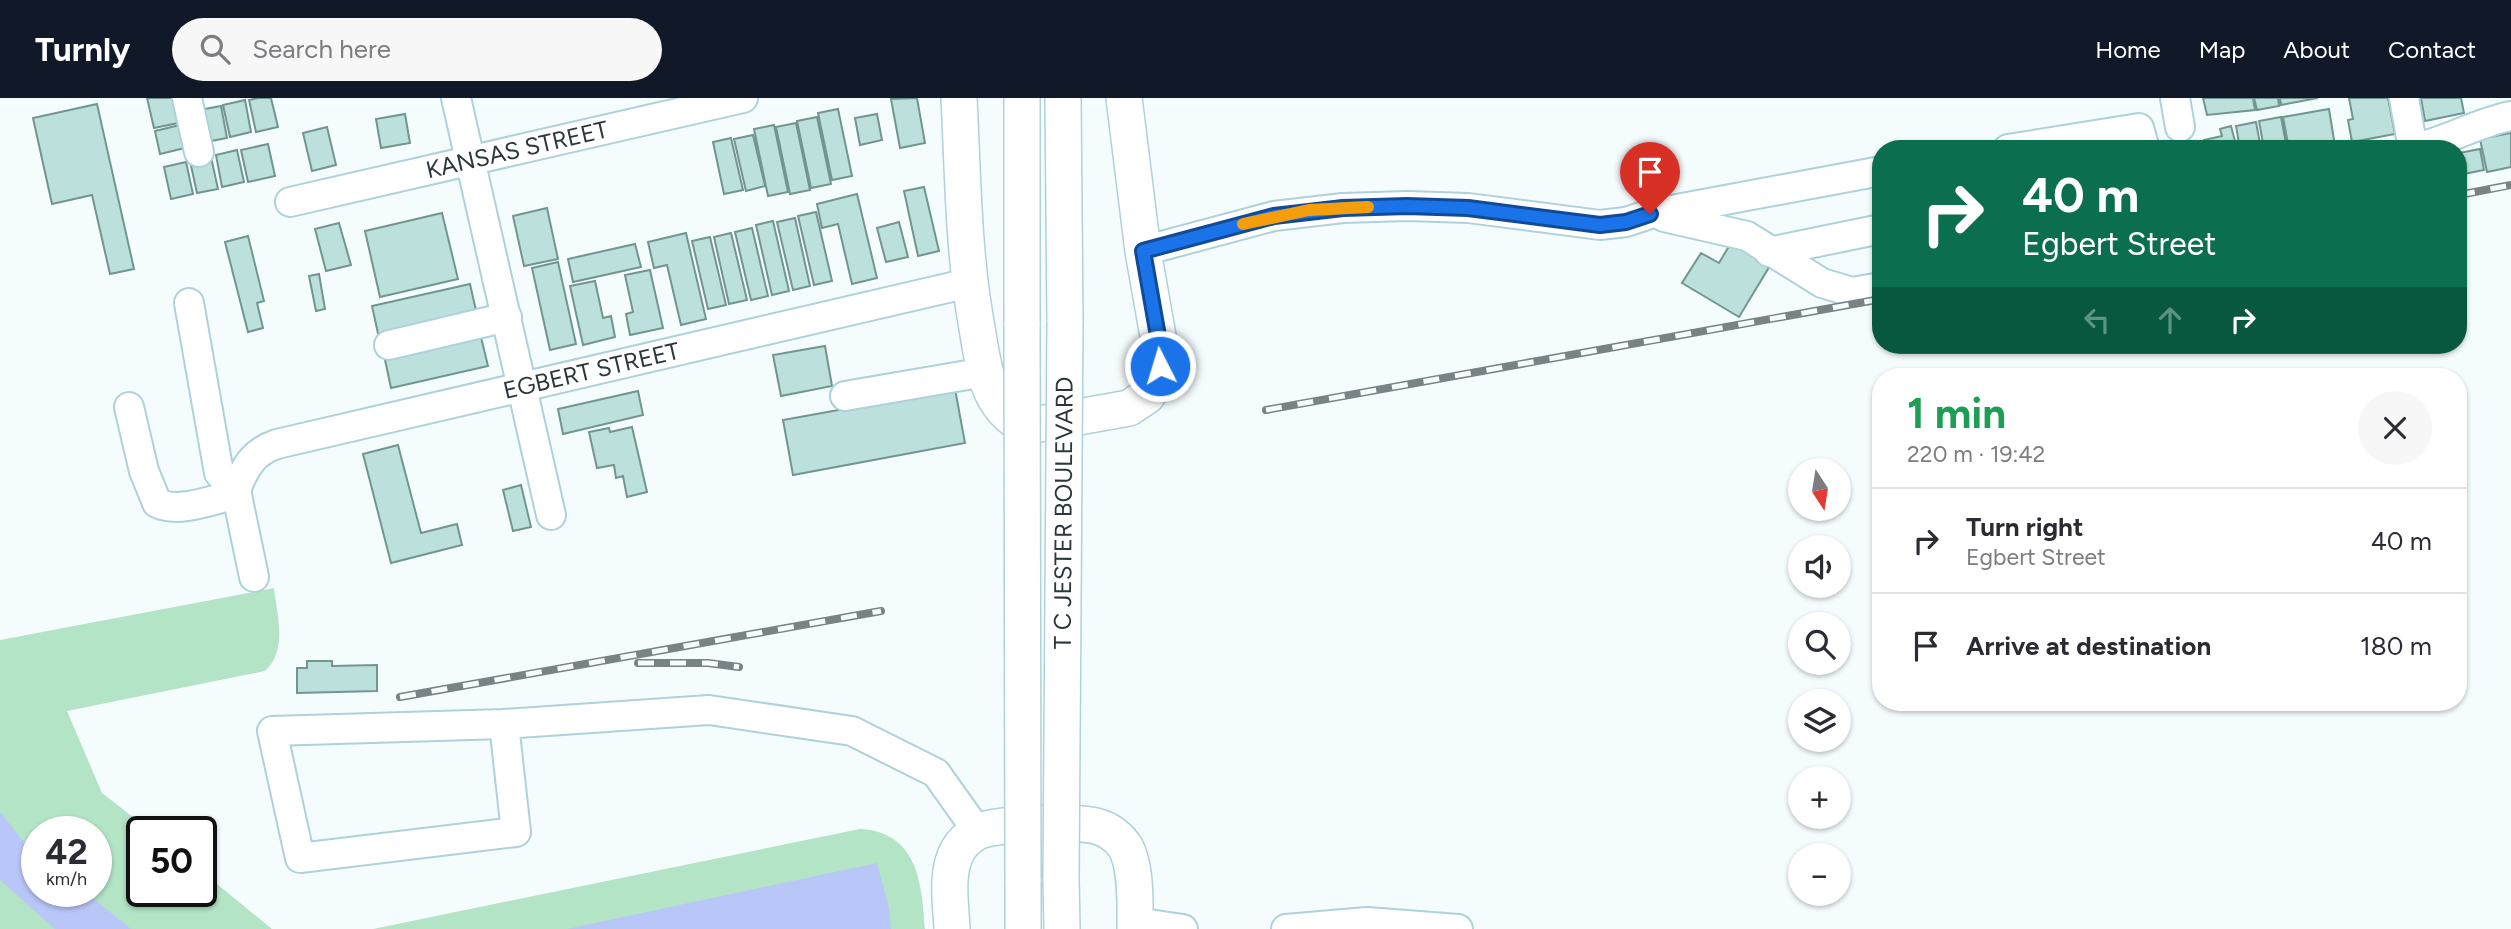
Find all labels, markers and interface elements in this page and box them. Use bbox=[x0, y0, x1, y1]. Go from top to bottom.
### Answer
search box bbox=[172, 18, 662, 81]
text: Turnly bbox=[35, 30, 130, 69]
icon: search bbox=[196, 30, 234, 68]
text: Search here bbox=[252, 33, 391, 65]
text: Home bbox=[2095, 35, 2161, 64]
text: Map bbox=[2199, 35, 2245, 64]
text: About bbox=[2283, 35, 2350, 64]
text: Contact bbox=[2388, 35, 2476, 64]
street label: KANSAS STREET bbox=[423, 114, 611, 184]
pin bbox=[1620, 142, 1680, 214]
icon: arrive bbox=[1631, 153, 1669, 191]
text: 40 m bbox=[2022, 165, 2139, 224]
icon: right bbox=[1907, 168, 1998, 259]
text: Egbert Street bbox=[2022, 225, 2216, 263]
icon: left bbox=[2078, 301, 2116, 339]
icon: ahead bbox=[2151, 301, 2189, 339]
icon: right bbox=[2224, 301, 2262, 339]
position arrow bbox=[1123, 329, 1197, 403]
street label: EGBERT STREET bbox=[500, 336, 682, 405]
street label: T C JESTER BOULEVARD bbox=[1048, 377, 1079, 649]
text: 1 min bbox=[1907, 388, 2006, 439]
button: close bbox=[2358, 391, 2432, 465]
text: 220 m · 19:42 bbox=[1907, 440, 2045, 468]
north arrow bbox=[1788, 458, 1852, 522]
map controls bbox=[1788, 458, 1851, 906]
text: Turn right bbox=[1966, 511, 2083, 543]
icon: right bbox=[1907, 522, 1945, 560]
text: 40 m bbox=[2371, 525, 2432, 557]
button: sound bbox=[1788, 535, 1851, 598]
text: Egbert Street bbox=[1966, 543, 2106, 571]
button: search bbox=[1788, 612, 1851, 675]
icon: arrive bbox=[1907, 627, 1945, 665]
text: Arrive at destination bbox=[1966, 630, 2211, 662]
text: 180 m bbox=[2360, 630, 2432, 662]
button: layers bbox=[1788, 689, 1851, 752]
button: + bbox=[1788, 766, 1851, 829]
speed limit sign: 50 bbox=[126, 816, 217, 907]
text: 42 bbox=[45, 831, 88, 873]
button: − bbox=[1788, 843, 1851, 906]
text: km/h bbox=[46, 868, 87, 890]

